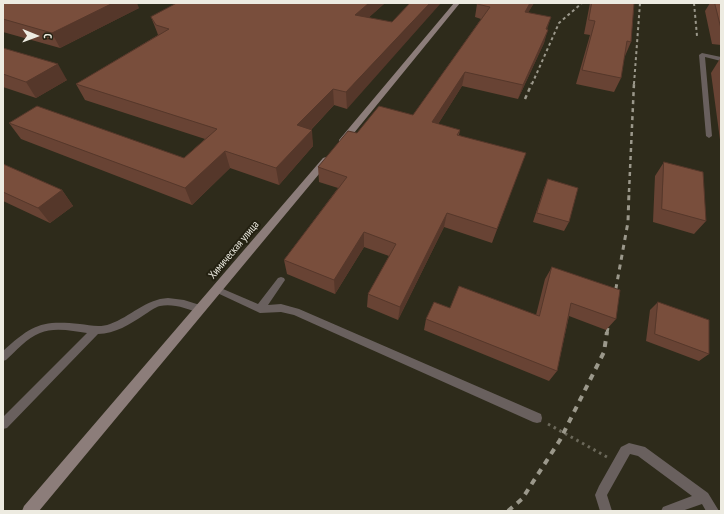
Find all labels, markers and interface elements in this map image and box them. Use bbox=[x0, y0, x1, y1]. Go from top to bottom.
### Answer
north arrow bbox=[16, 16, 56, 56]
text: С bbox=[41, 34, 55, 39]
street label: Химическая улица bbox=[206, 218, 262, 282]

